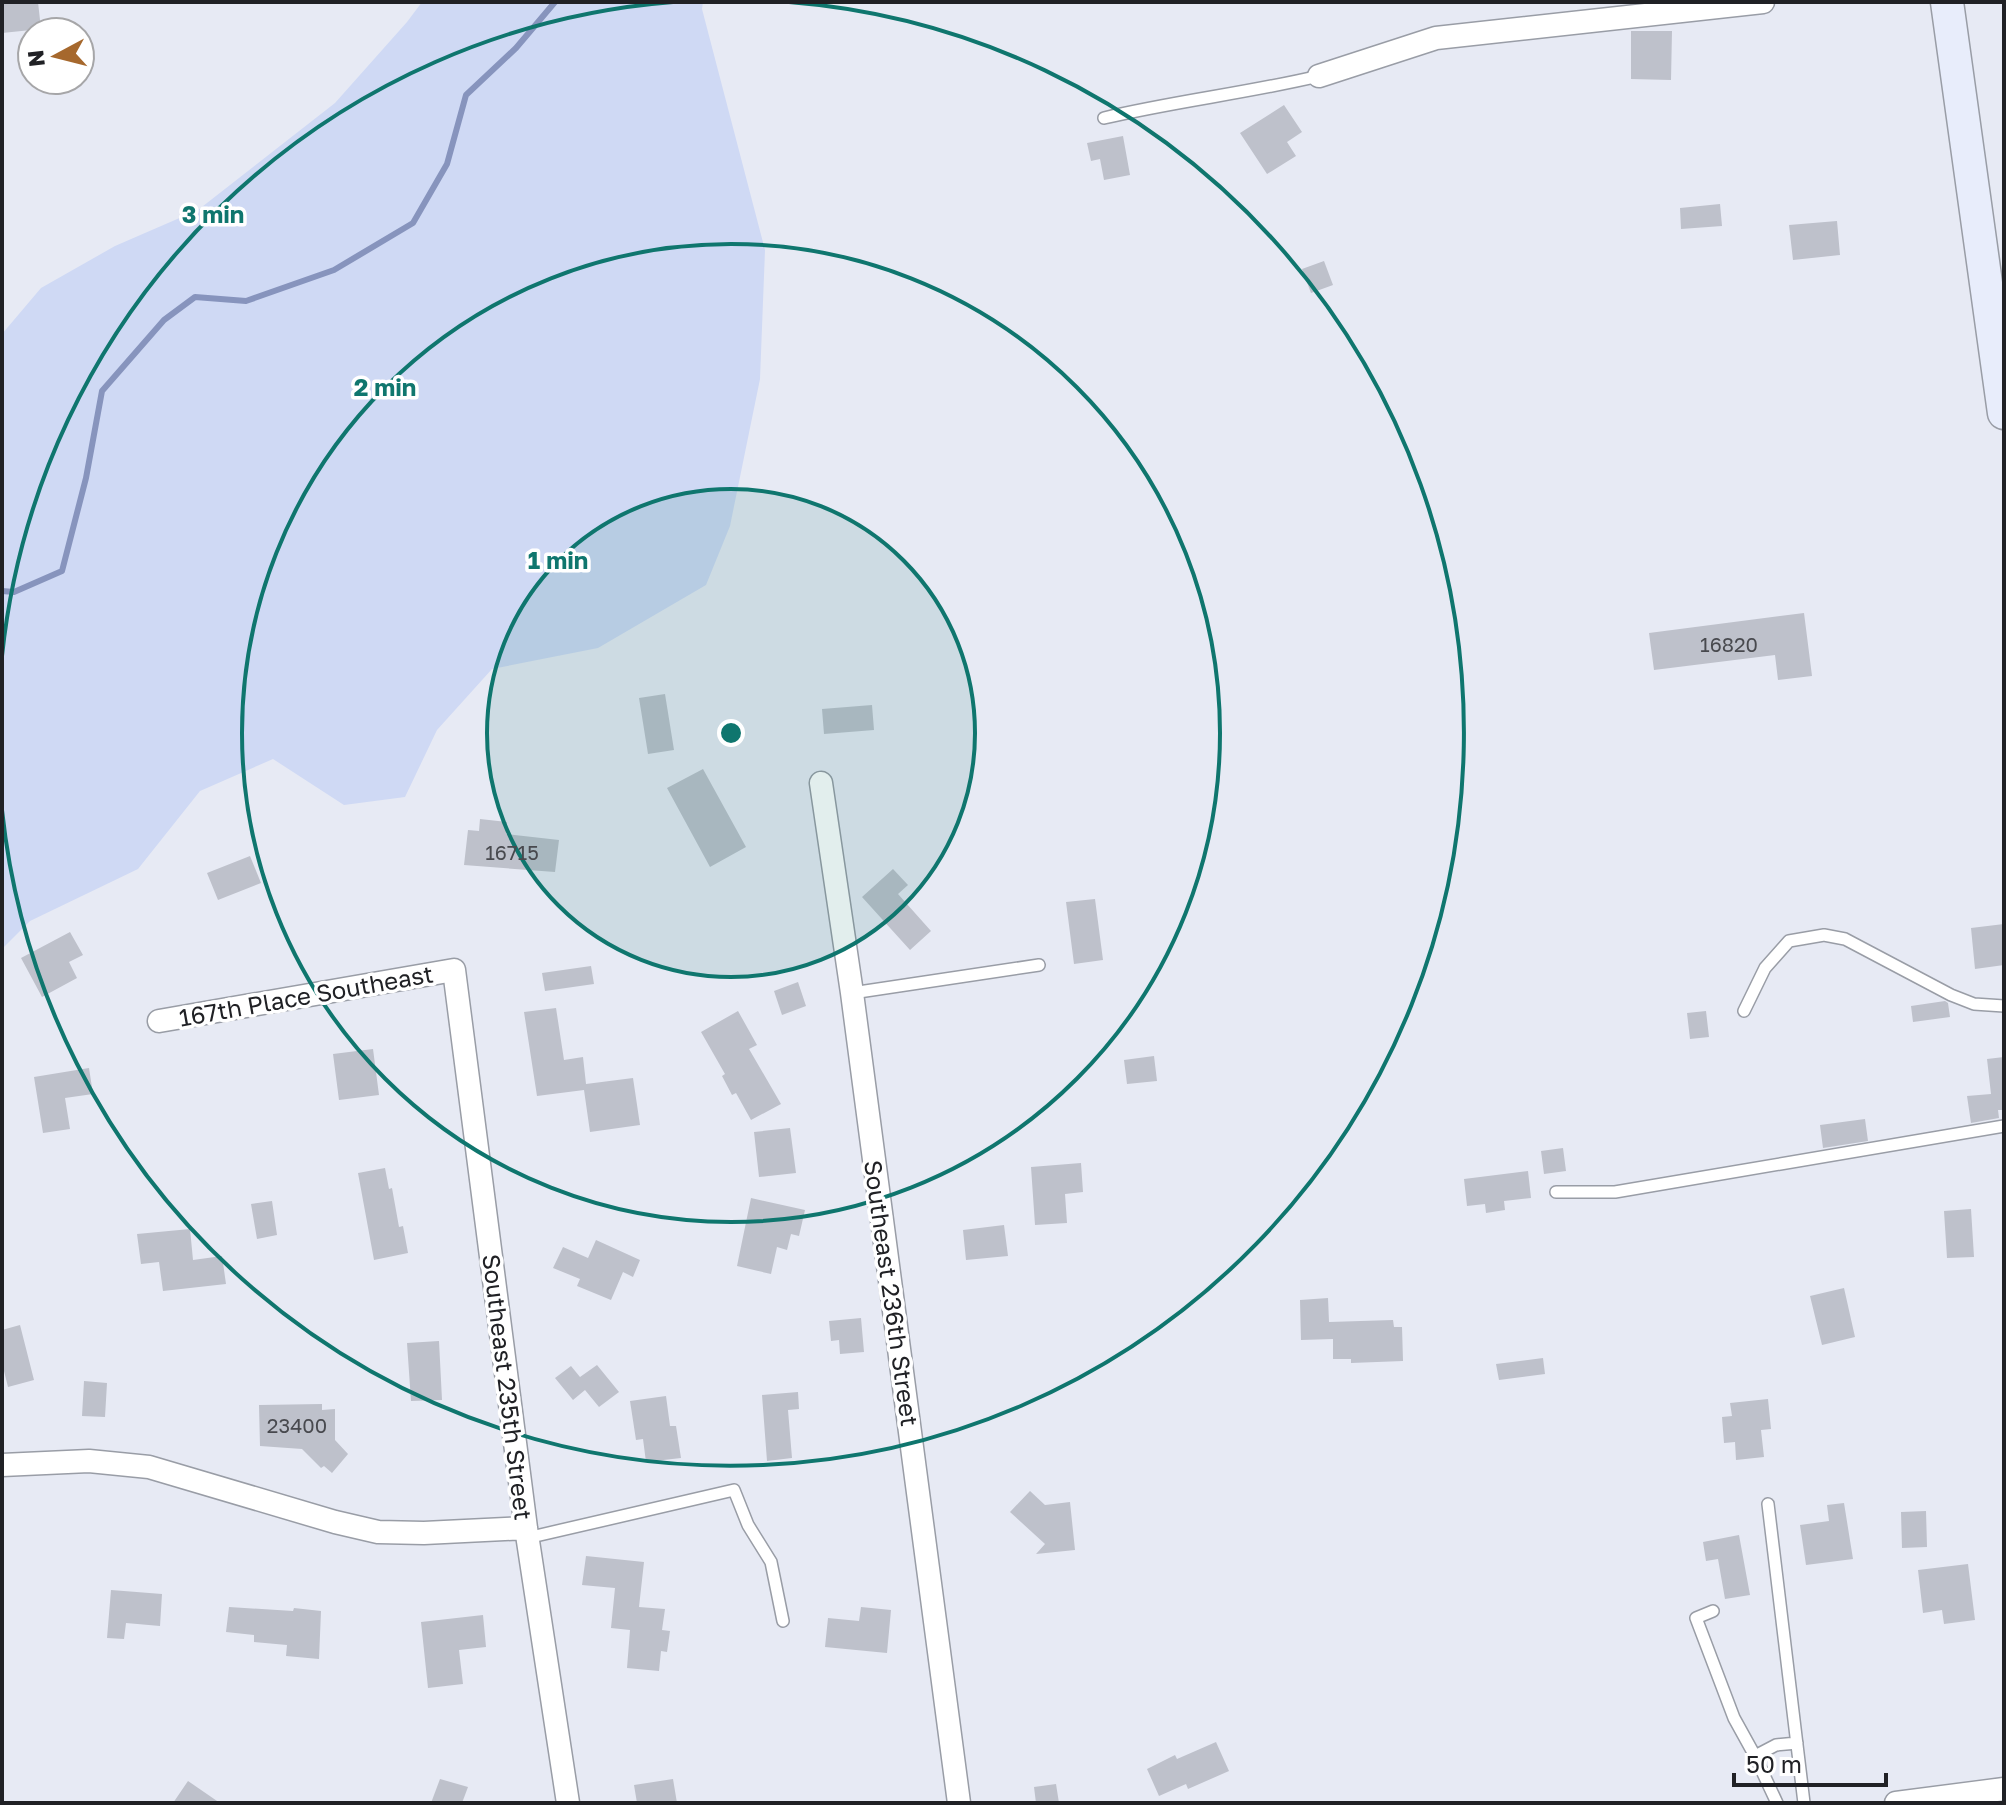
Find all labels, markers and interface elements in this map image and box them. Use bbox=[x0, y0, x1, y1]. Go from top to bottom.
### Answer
north arrow bbox=[16, 16, 96, 96]
text: N bbox=[21, 49, 50, 68]
text: 3 min bbox=[182, 199, 244, 228]
text: 2 min bbox=[354, 372, 416, 401]
text: 1 min bbox=[528, 545, 588, 574]
house number: 16820 bbox=[1700, 632, 1758, 656]
centre of rings bbox=[717, 719, 745, 747]
house number: 16715 bbox=[485, 840, 539, 864]
street label: 167th Place Southeast bbox=[177, 958, 435, 1032]
street label: Southeast 236th Street bbox=[859, 1158, 925, 1428]
street label: Southeast 235th Street bbox=[477, 1252, 539, 1522]
house number: 23400 bbox=[267, 1413, 327, 1437]
scale bar bbox=[1734, 1737, 1886, 1787]
text: 50 m bbox=[1746, 1749, 1802, 1778]

